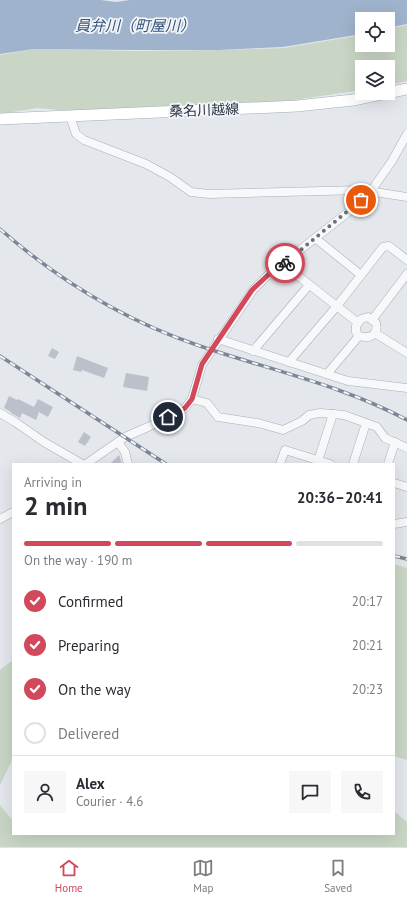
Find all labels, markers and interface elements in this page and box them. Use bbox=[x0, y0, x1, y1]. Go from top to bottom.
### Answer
map controls bbox=[355, 12, 395, 100]
button: locate bbox=[355, 12, 395, 52]
water label: 員弁川（町屋川） bbox=[75, 16, 195, 35]
button: layers bbox=[355, 60, 395, 100]
street label: 桑名川越線 bbox=[169, 100, 239, 120]
pin bbox=[344, 183, 378, 217]
icon: bag bbox=[350, 189, 372, 211]
courier bbox=[265, 243, 305, 283]
icon: bike bbox=[274, 252, 296, 274]
pin bbox=[151, 400, 185, 434]
icon: home bbox=[157, 406, 179, 428]
text: Arriving in bbox=[24, 474, 82, 491]
text: 20:36–20:41 bbox=[297, 488, 383, 507]
text: 2 min bbox=[24, 489, 87, 522]
text: On the way · 190 m bbox=[24, 552, 132, 569]
icon: check bbox=[24, 590, 46, 612]
text: Confirmed bbox=[58, 592, 123, 611]
text: 20:17 bbox=[352, 593, 383, 610]
icon: check bbox=[24, 634, 46, 656]
text: Preparing bbox=[58, 636, 120, 655]
text: 20:21 bbox=[352, 637, 383, 654]
icon: check bbox=[24, 678, 46, 700]
text: On the way bbox=[58, 680, 131, 699]
text: 20:23 bbox=[352, 681, 383, 698]
text: Delivered bbox=[58, 724, 119, 743]
button: person bbox=[24, 771, 66, 813]
button: chat bbox=[289, 771, 331, 813]
button: phone bbox=[341, 771, 383, 813]
text: Alex bbox=[76, 774, 105, 793]
text: Courier · 4.6 bbox=[76, 793, 143, 810]
tab: Home bbox=[55, 857, 83, 895]
tab: Map bbox=[192, 857, 214, 895]
tab: Saved bbox=[324, 857, 352, 895]

